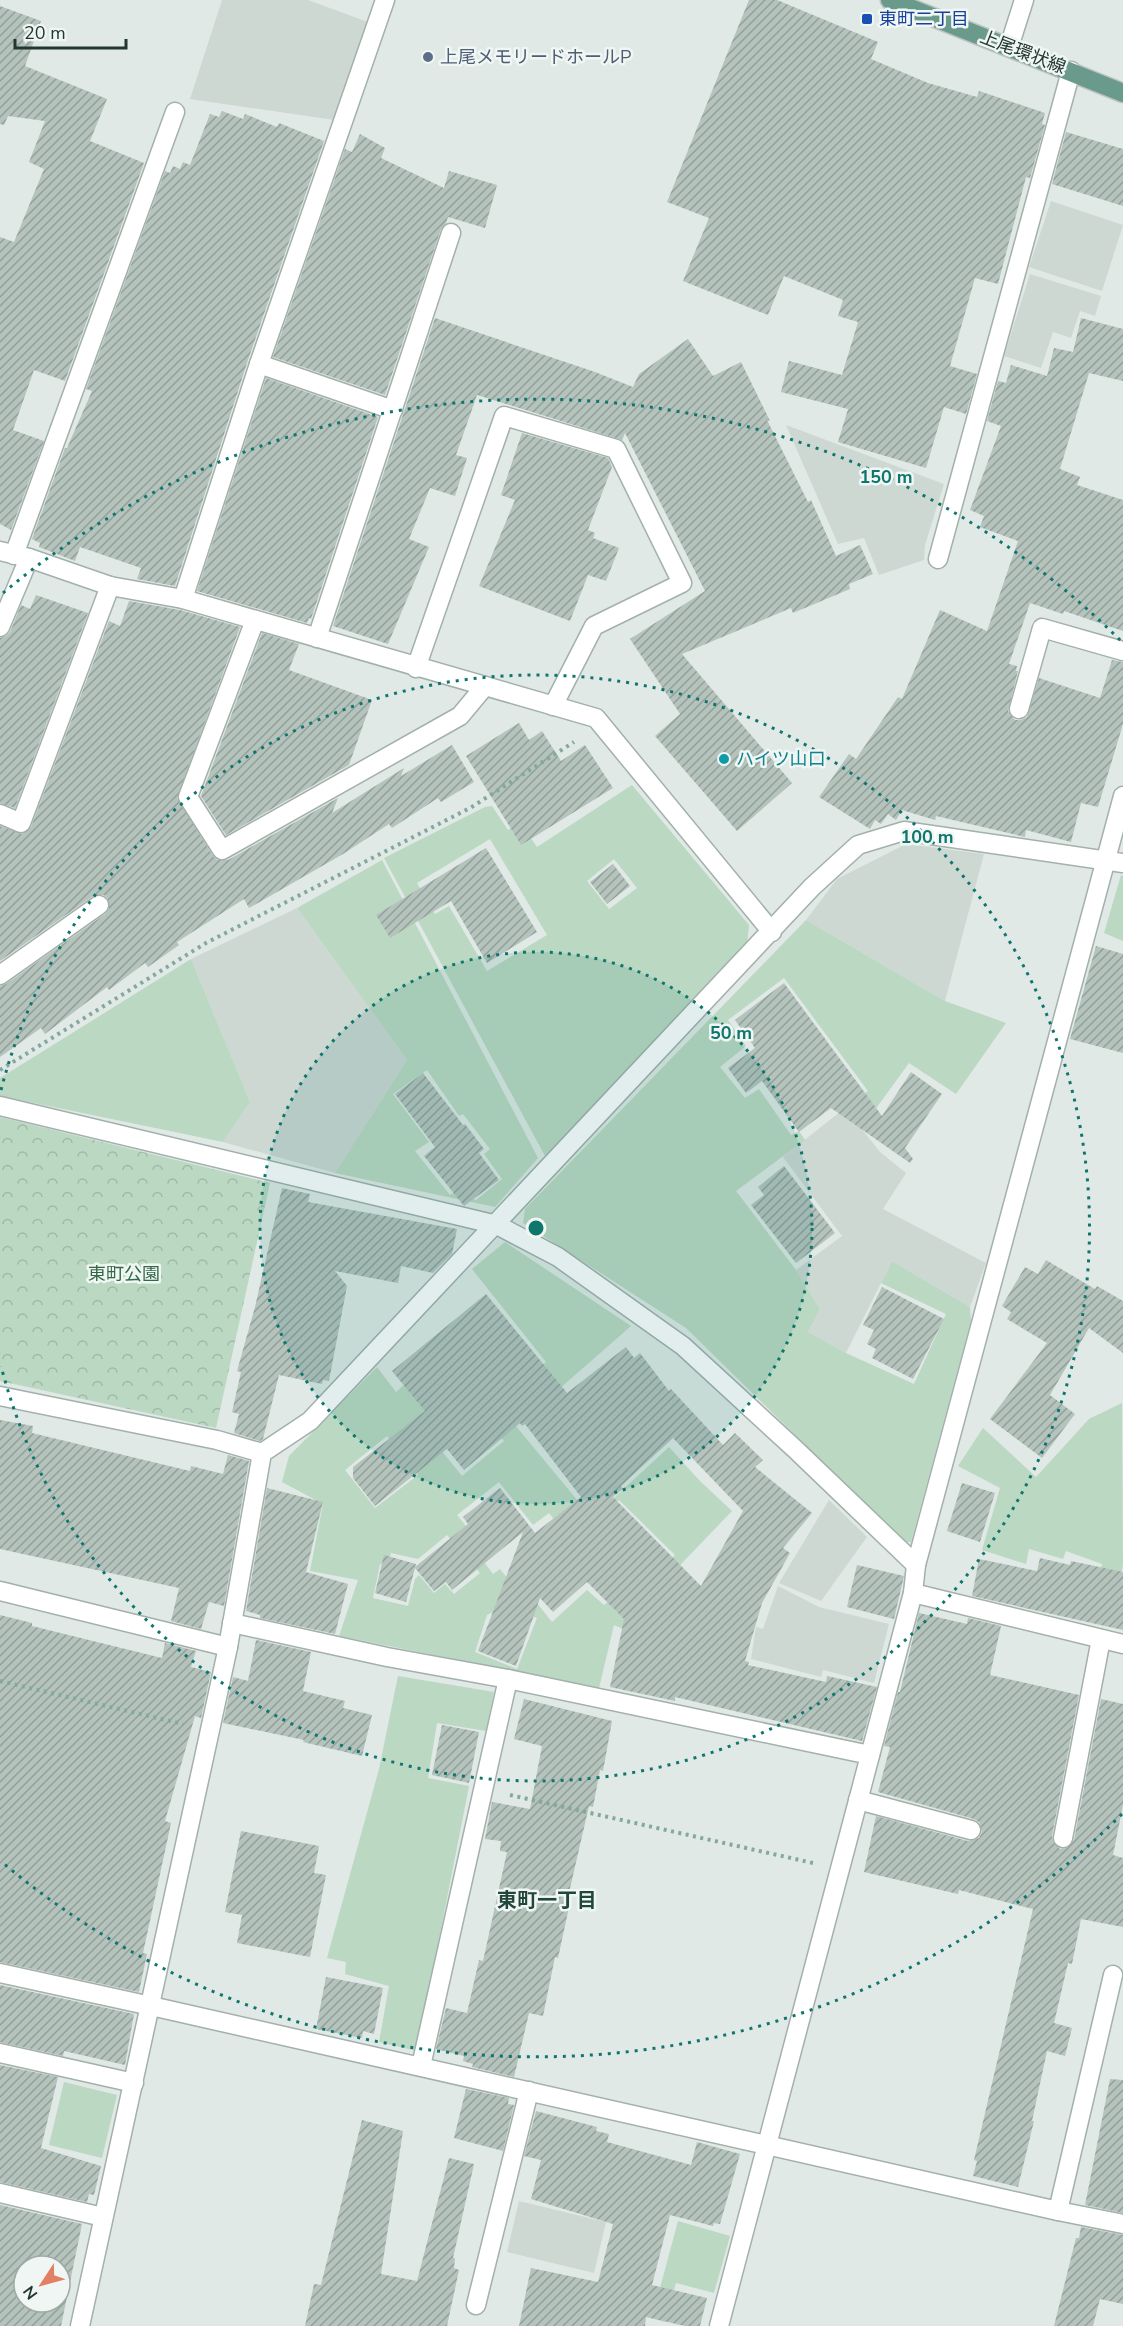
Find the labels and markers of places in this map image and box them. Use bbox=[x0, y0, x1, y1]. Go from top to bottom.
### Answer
place label: 東町二丁目 bbox=[879, 7, 969, 31]
marker: 東町二丁目 bbox=[860, 12, 874, 26]
place label: 上尾メモリードホールP bbox=[440, 45, 631, 69]
marker: 上尾メモリードホールP bbox=[421, 50, 435, 64]
place label: ハイツ山口 bbox=[736, 747, 826, 771]
marker: ハイツ山口 bbox=[717, 752, 731, 766]
centre of rings bbox=[526, 1218, 546, 1238]

